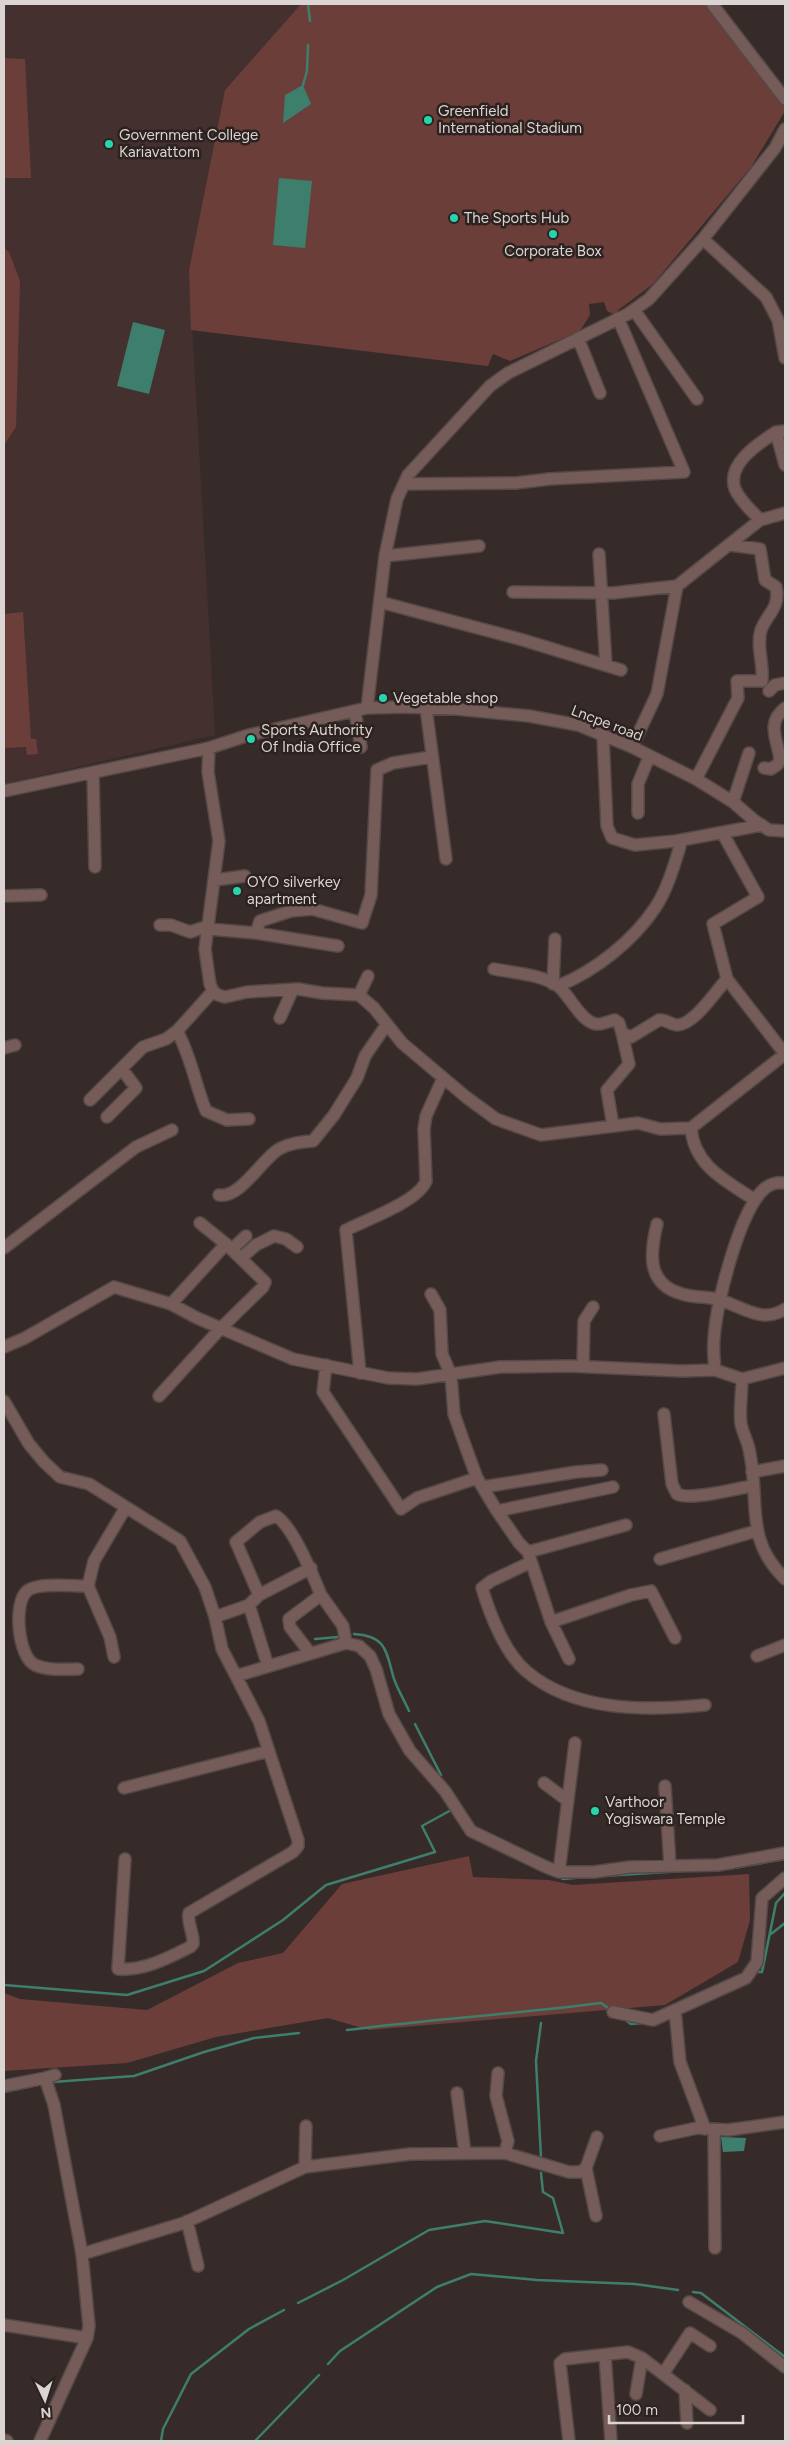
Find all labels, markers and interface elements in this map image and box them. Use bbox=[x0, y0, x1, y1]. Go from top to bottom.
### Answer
place label: Greenfield International Stadium bbox=[438, 102, 582, 137]
marker: Greenfield International Stadium bbox=[422, 114, 434, 126]
place label: Government College Kariavattom bbox=[119, 126, 258, 161]
marker: Government College Kariavattom bbox=[103, 138, 115, 150]
place label: The Sports Hub bbox=[464, 209, 569, 227]
marker: The Sports Hub bbox=[448, 212, 460, 224]
marker: Corporate Box bbox=[547, 228, 559, 240]
place label: Corporate Box bbox=[504, 242, 602, 260]
place label: Vegetable shop bbox=[393, 689, 498, 707]
marker: Vegetable shop bbox=[377, 692, 389, 704]
street label: Lncpe road bbox=[569, 701, 645, 745]
place label: Sports Authority Of India Office bbox=[261, 721, 373, 756]
marker: Sports Authority Of India Office bbox=[245, 733, 257, 745]
place label: OYO silverkey apartment bbox=[247, 873, 341, 908]
marker: OYO silverkey apartment bbox=[231, 885, 243, 897]
place label: Varthoor Yogiswara Temple bbox=[605, 1793, 725, 1828]
marker: Varthoor Yogiswara Temple bbox=[589, 1805, 601, 1817]
north arrow bbox=[20, 2375, 70, 2425]
scale bar bbox=[609, 2392, 743, 2424]
text: 100 m bbox=[616, 2401, 658, 2419]
text: N bbox=[40, 2404, 52, 2421]

